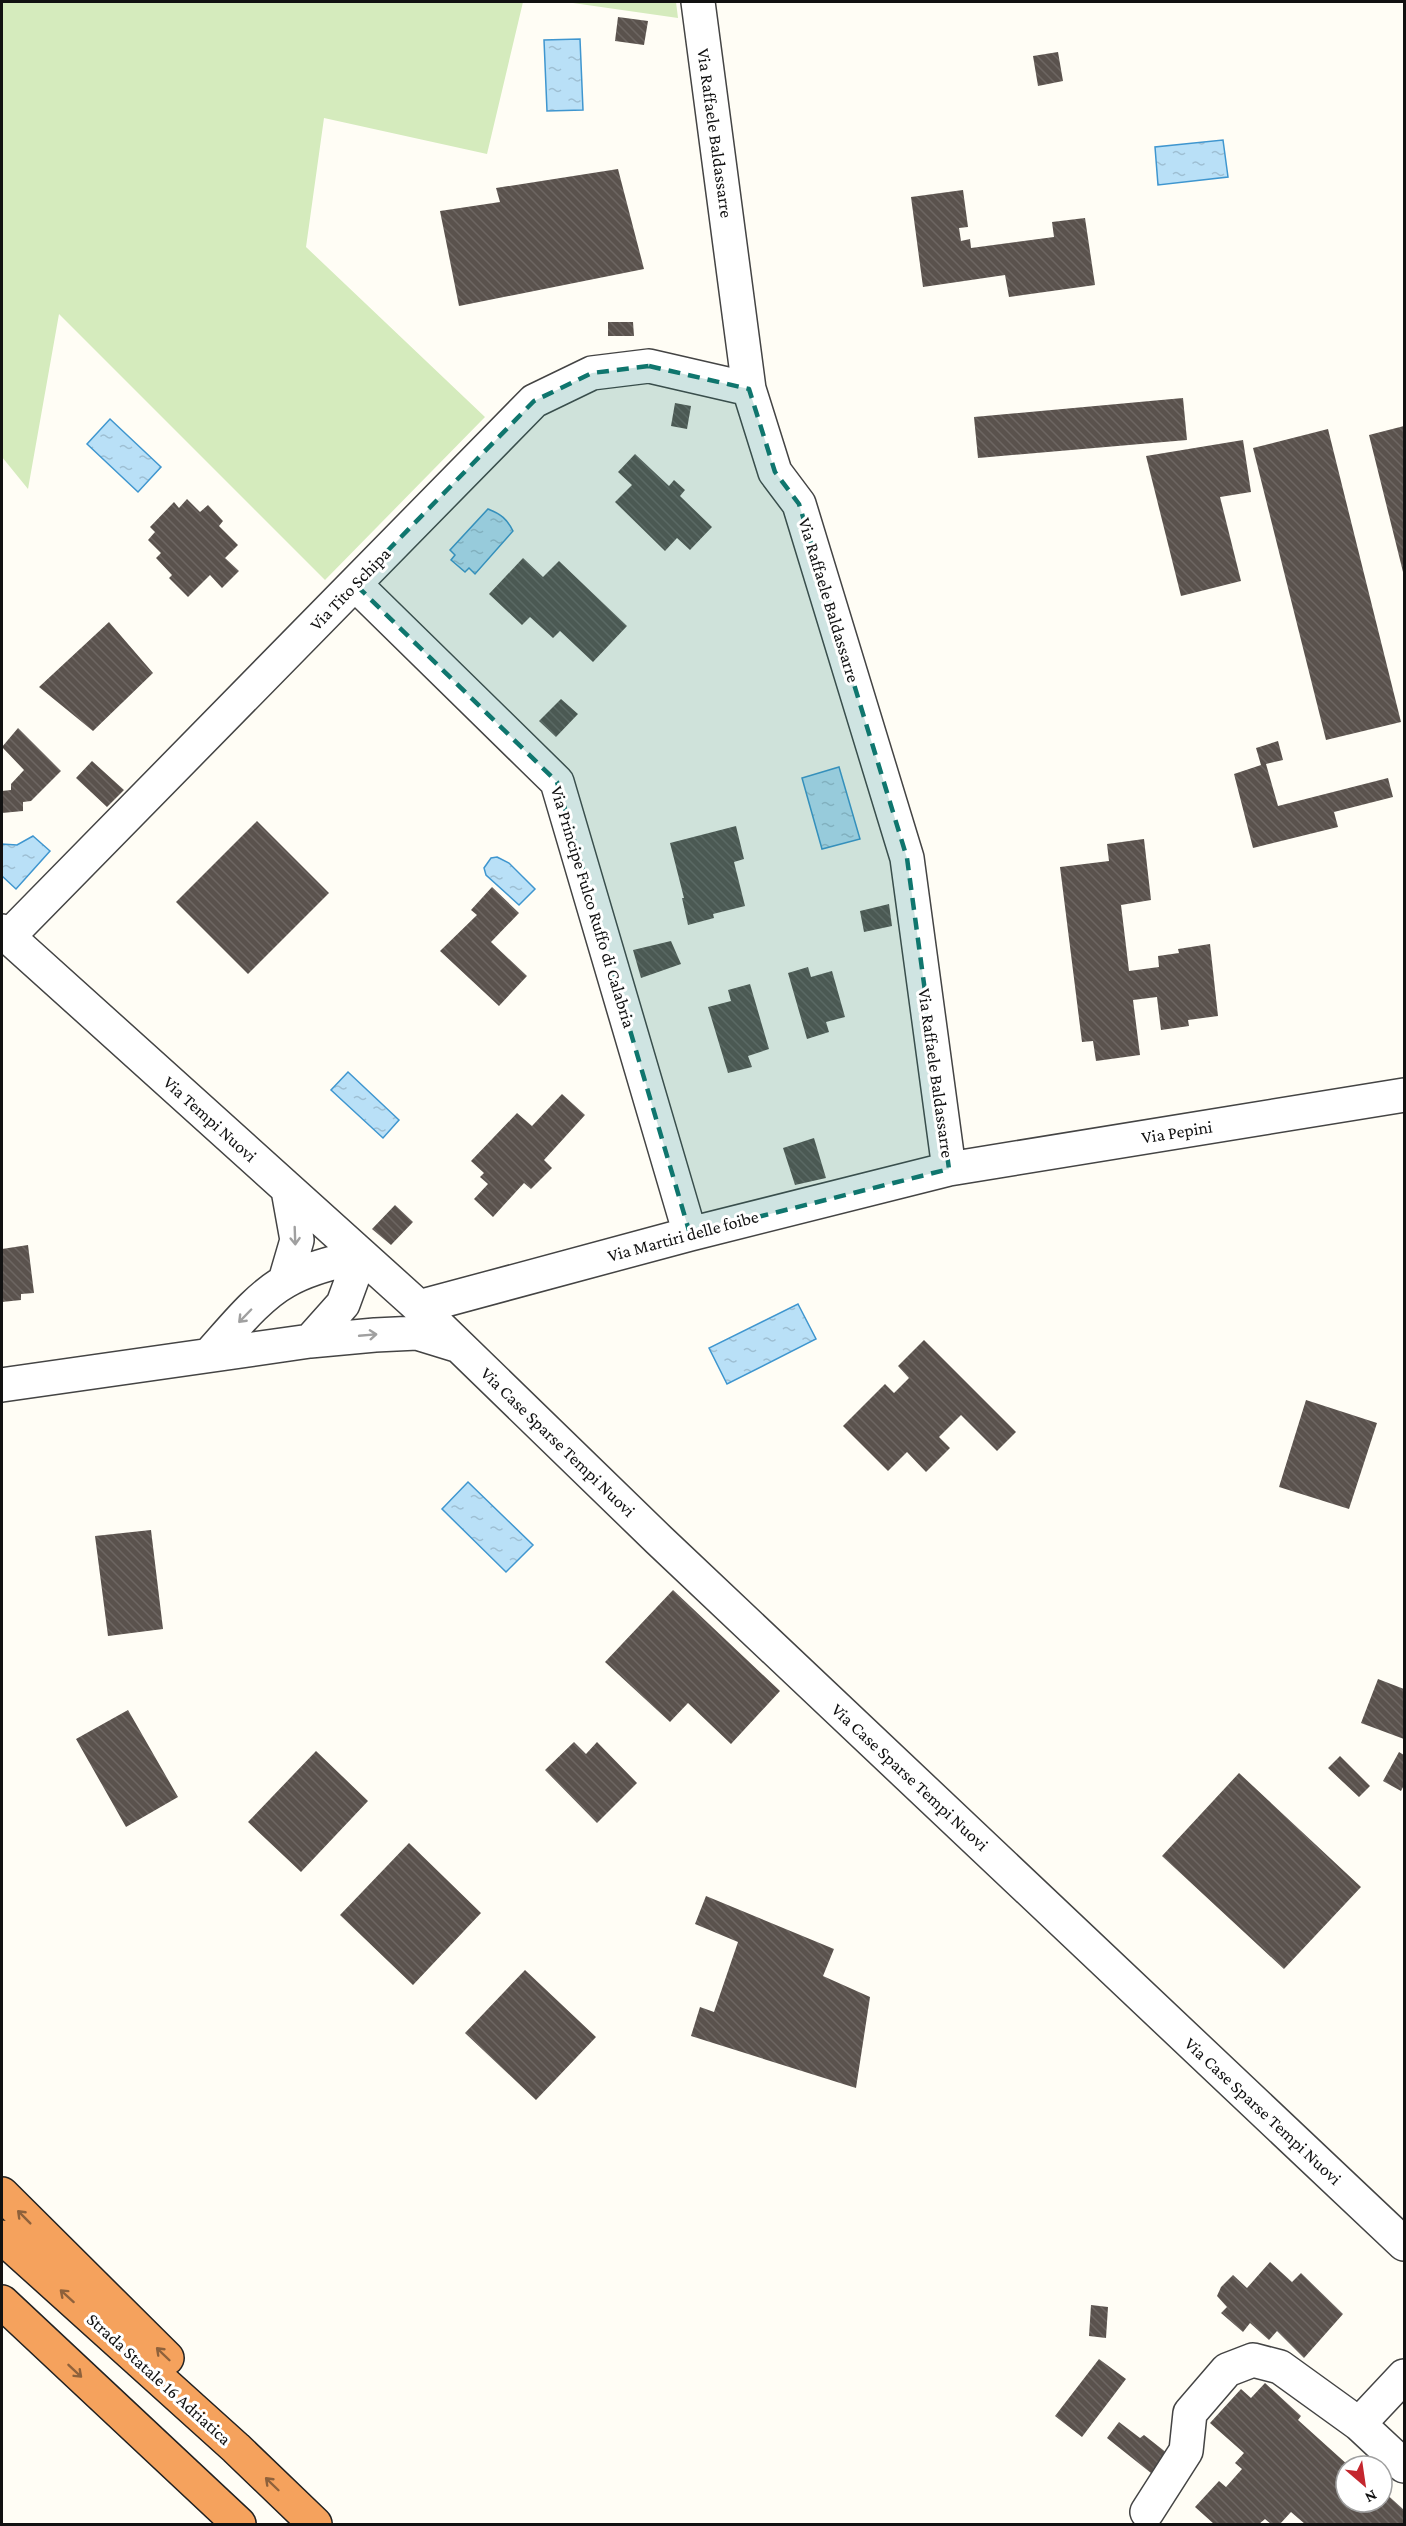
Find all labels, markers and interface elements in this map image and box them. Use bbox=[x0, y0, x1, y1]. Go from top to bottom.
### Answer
street label: Via Raffaele Baldassarre bbox=[693, 47, 737, 219]
street label: Via Raffaele Baldassarre bbox=[794, 515, 864, 685]
street label: Via Tito Schipa bbox=[306, 544, 394, 634]
street label: Via Principe Fulco Ruffo di Calabria bbox=[547, 784, 639, 1030]
street label: Via Raffaele Baldassarre bbox=[914, 987, 958, 1159]
street label: Via Tempi Nuovi bbox=[159, 1072, 261, 1166]
street label: Via Pepini bbox=[1140, 1116, 1214, 1147]
street label: Via Martiri delle foibe bbox=[605, 1206, 761, 1266]
one-way arrow bbox=[289, 1226, 300, 1245]
one-way arrow bbox=[238, 1308, 252, 1323]
one-way arrow bbox=[358, 1329, 378, 1340]
street label: Via Case Sparse Tempi Nuovi bbox=[477, 1363, 640, 1521]
street label: Via Case Sparse Tempi Nuovi bbox=[828, 1699, 993, 1855]
street label: Via Case Sparse Tempi Nuovi bbox=[1181, 2033, 1346, 2189]
one-way arrow bbox=[17, 2209, 32, 2224]
one-way arrow bbox=[59, 2289, 74, 2303]
street label: Strada Statale 16 Adriatica bbox=[83, 2309, 235, 2449]
one-way arrow bbox=[155, 2346, 170, 2361]
one-way arrow bbox=[67, 2364, 82, 2378]
north arrow bbox=[1334, 2454, 1394, 2514]
one-way arrow bbox=[265, 2477, 280, 2491]
text: N bbox=[1362, 2487, 1380, 2507]

